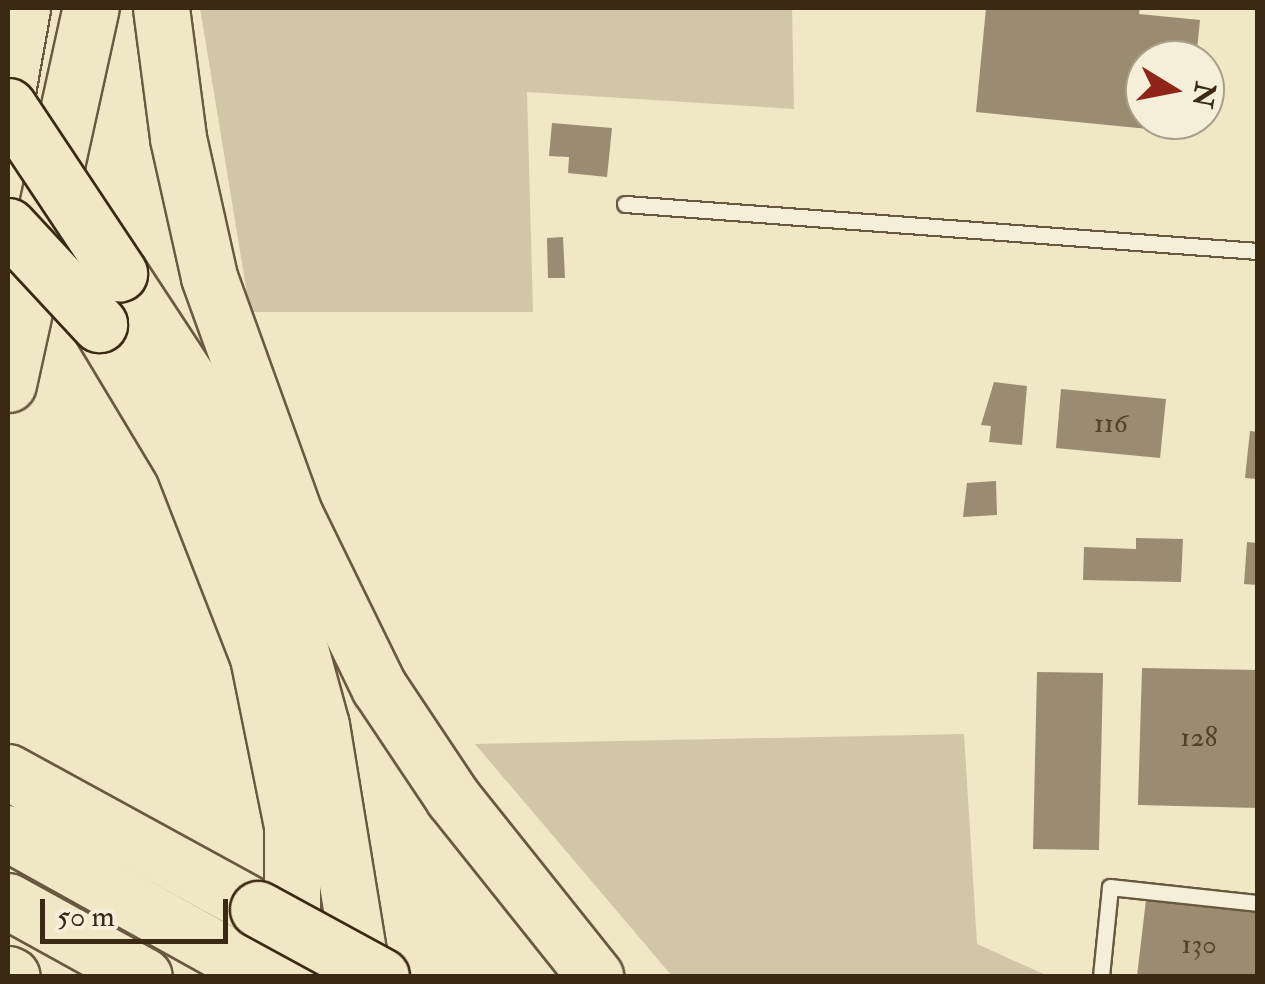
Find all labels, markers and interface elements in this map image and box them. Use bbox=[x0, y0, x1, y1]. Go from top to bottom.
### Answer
north arrow bbox=[1125, 40, 1225, 140]
text: N bbox=[1184, 80, 1222, 110]
house number: 116 bbox=[1094, 407, 1128, 441]
house number: 128 bbox=[1180, 721, 1218, 755]
scale bar bbox=[45, 879, 232, 941]
text: 50 m bbox=[57, 898, 115, 935]
house number: 130 bbox=[1181, 928, 1217, 962]

